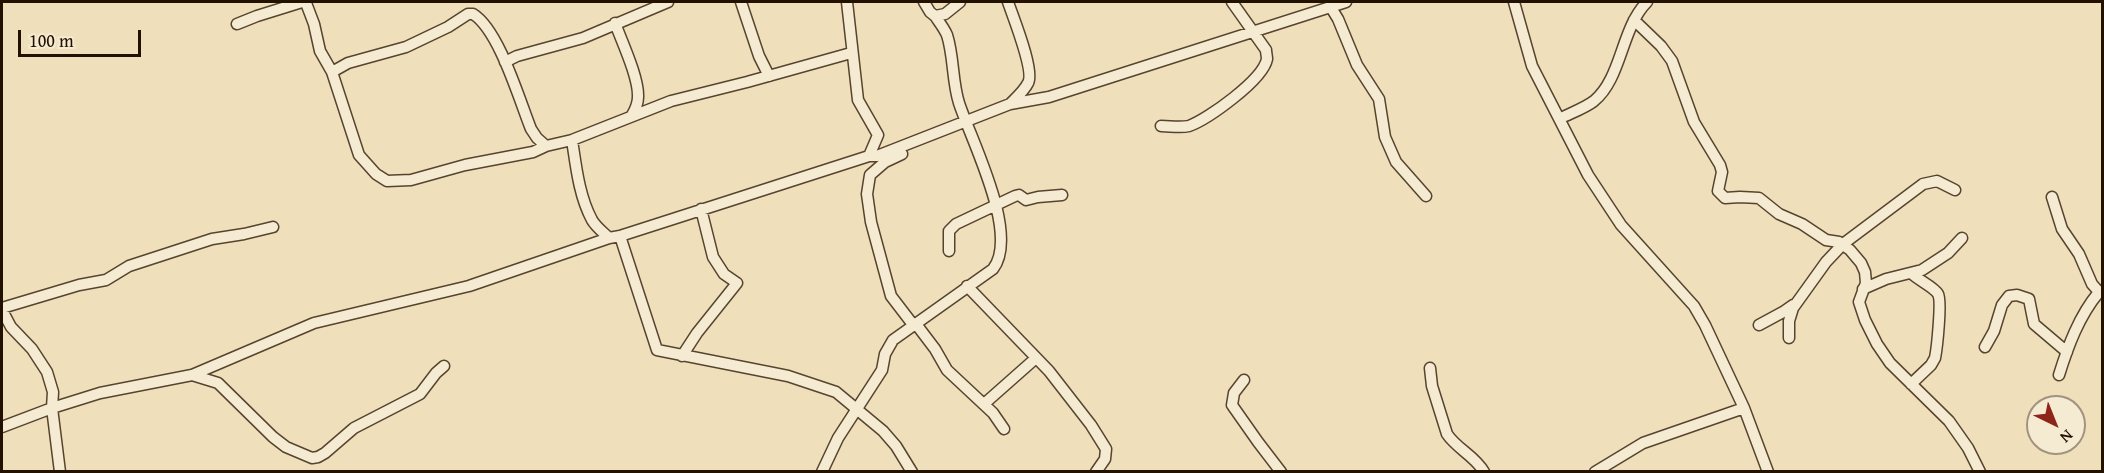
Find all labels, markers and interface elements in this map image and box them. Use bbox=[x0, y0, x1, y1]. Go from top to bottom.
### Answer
scale bar bbox=[21, 18, 144, 56]
text: 100 m bbox=[29, 27, 74, 54]
north arrow bbox=[2026, 395, 2086, 455]
text: N bbox=[2055, 424, 2079, 449]

